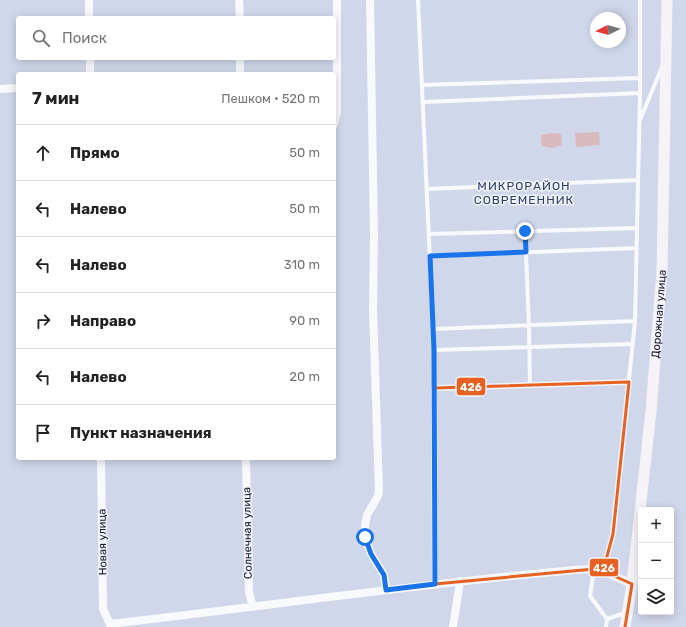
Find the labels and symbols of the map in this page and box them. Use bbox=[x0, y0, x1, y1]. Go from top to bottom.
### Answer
north arrow bbox=[590, 12, 626, 48]
district label: МИКРОРАЙОН СОВРЕМЕННИК bbox=[474, 179, 574, 207]
route end bbox=[516, 222, 534, 240]
street label: Дорожная улица bbox=[649, 269, 669, 359]
line badge: 426 bbox=[456, 377, 486, 396]
text: 426 bbox=[460, 381, 482, 394]
street label: Солнечная улица bbox=[240, 487, 255, 579]
street label: Новая улица bbox=[95, 509, 110, 575]
route start bbox=[356, 528, 374, 546]
line badge: 426 bbox=[589, 558, 619, 577]
text: 426 bbox=[593, 562, 615, 575]

